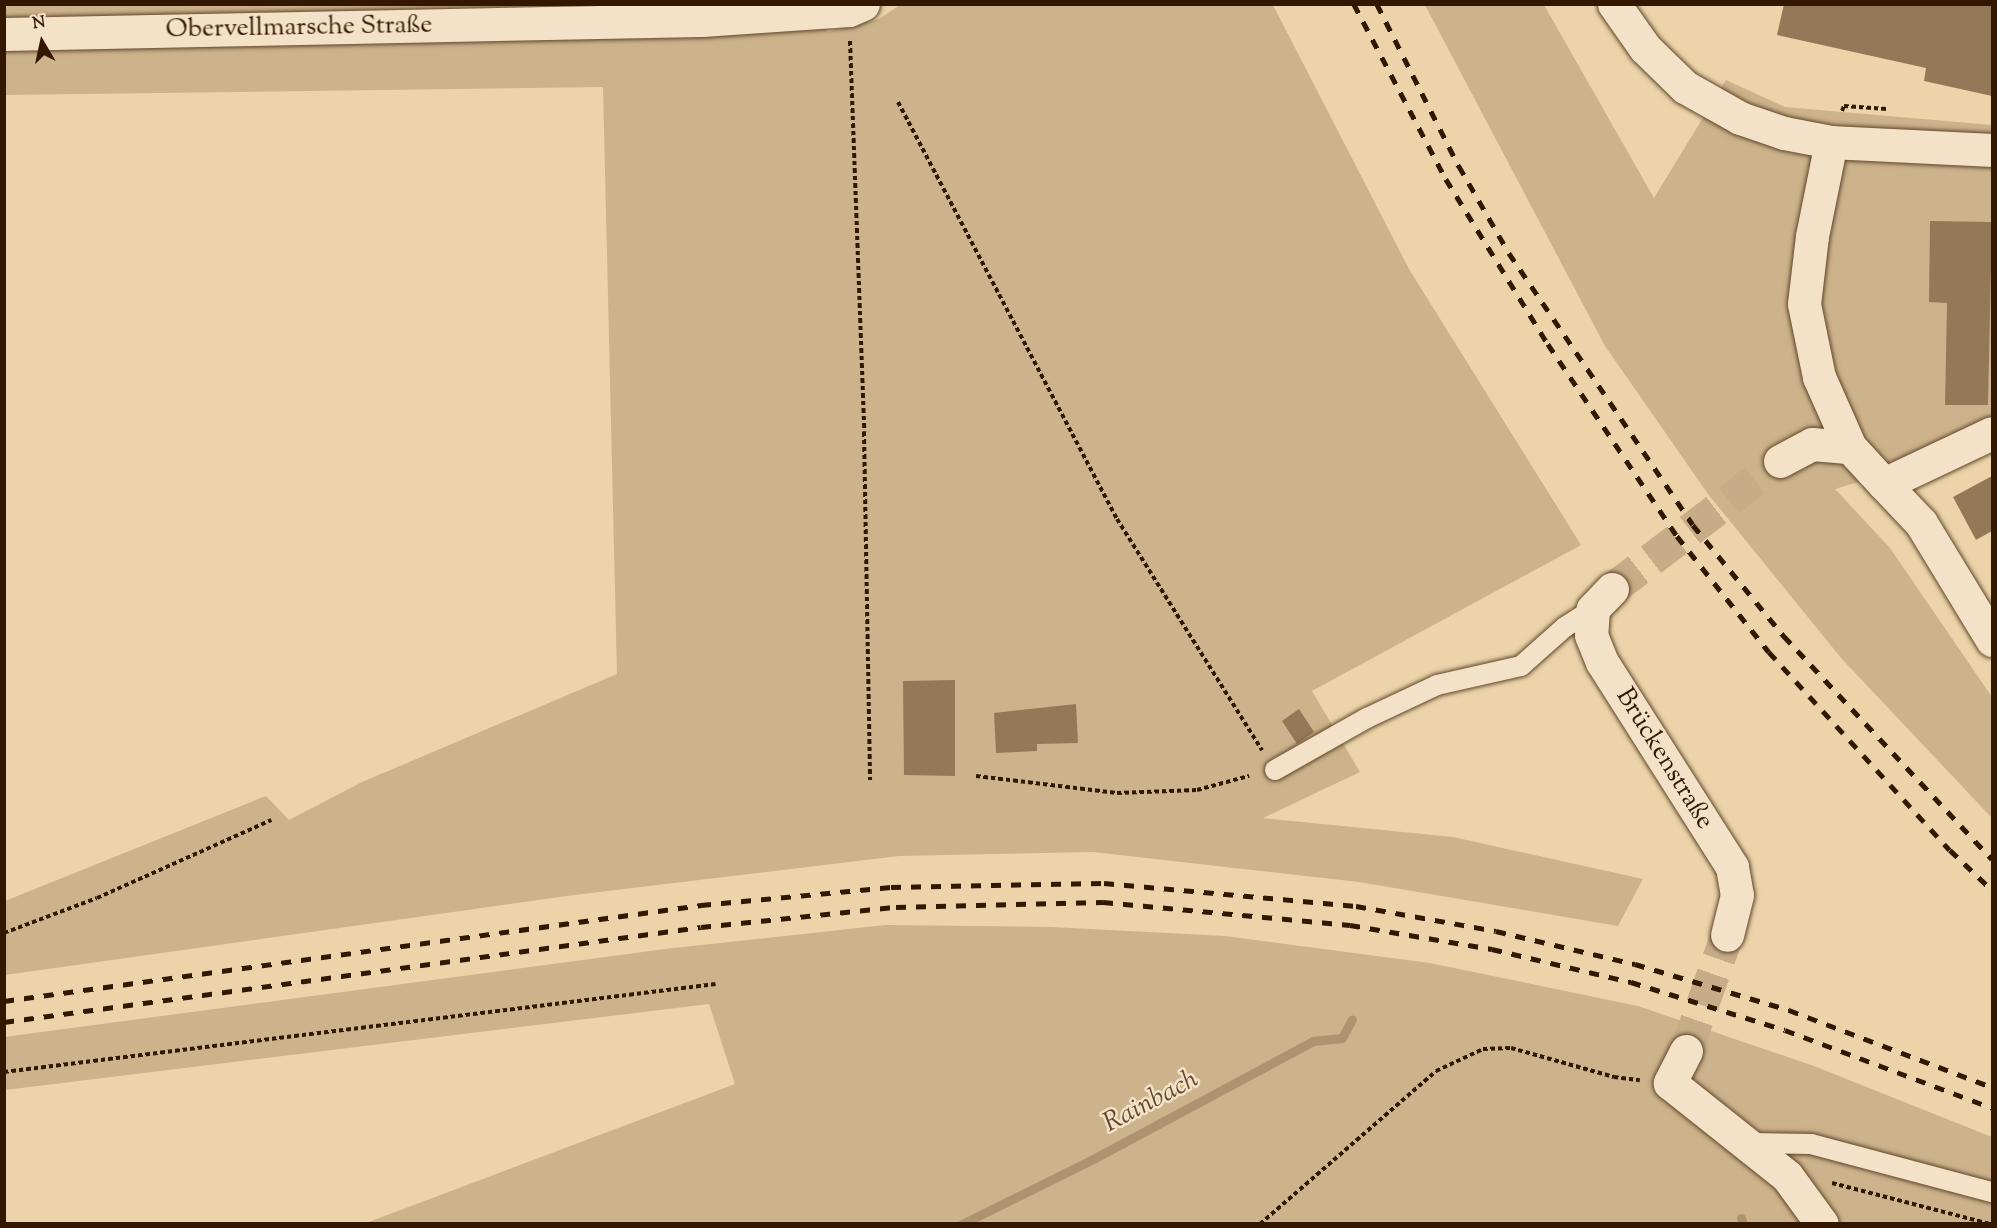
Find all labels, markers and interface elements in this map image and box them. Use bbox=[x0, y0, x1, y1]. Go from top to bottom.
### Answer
street label: Obervellmarsche Straße bbox=[165, 10, 433, 46]
text: N bbox=[31, 11, 47, 36]
north arrow bbox=[12, 12, 72, 72]
street label: Brückenstraße bbox=[1608, 683, 1720, 835]
water label: Rainbach bbox=[1098, 1064, 1204, 1140]

